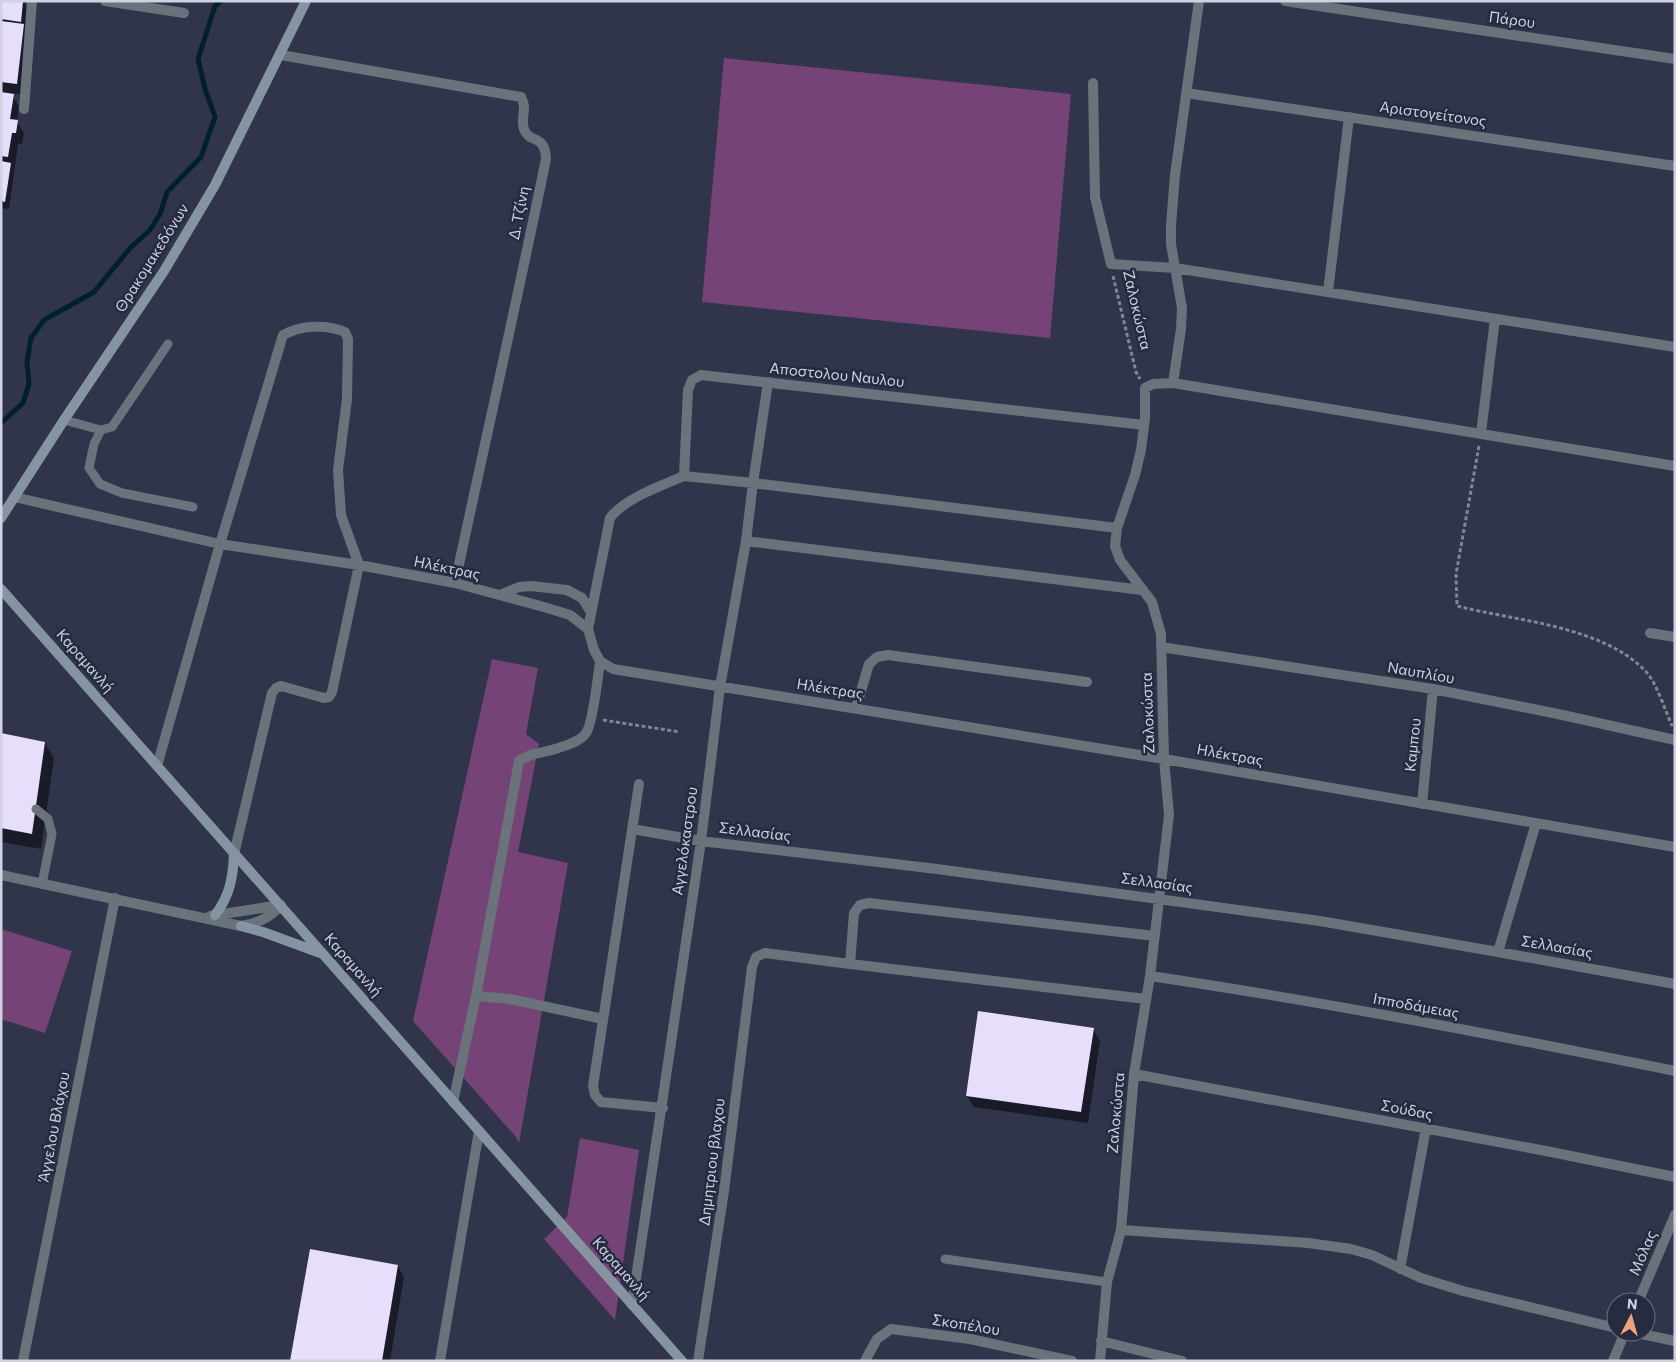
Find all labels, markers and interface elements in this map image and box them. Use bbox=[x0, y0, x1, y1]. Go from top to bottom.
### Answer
street label: Πάρου bbox=[1488, 7, 1536, 31]
street label: Αριστογείτονος bbox=[1379, 97, 1488, 129]
street label: Δ. Τζίνη bbox=[504, 184, 532, 241]
street label: Θρακομακεδόνων bbox=[111, 200, 192, 315]
street label: Ζαλοκώστα bbox=[1120, 268, 1156, 351]
street label: Αποστολου Ναυλου bbox=[769, 358, 905, 390]
street label: Ηλέκτρας bbox=[412, 551, 482, 583]
street label: Καραμανλή bbox=[53, 625, 118, 696]
street label: Ναυπλίου bbox=[1386, 657, 1456, 687]
street label: Ζαλοκώστα bbox=[1137, 672, 1157, 754]
street label: Ηλέκτρας bbox=[795, 674, 865, 702]
street label: Καμπου bbox=[1400, 717, 1424, 773]
street label: Ηλέκτρας bbox=[1195, 739, 1265, 769]
street label: Αγγελόκαστρου bbox=[668, 786, 701, 896]
street label: Σελλασίας bbox=[718, 818, 792, 844]
street label: Σελλασίας bbox=[1120, 868, 1194, 896]
street label: Καραμανλή bbox=[321, 929, 386, 1000]
street label: Σελλασίας bbox=[1520, 931, 1594, 961]
street label: Ιπποδάμειας bbox=[1372, 989, 1461, 1021]
street label: Άγγελου Βλάχου bbox=[33, 1070, 73, 1185]
street label: Ζαλοκώστα bbox=[1102, 1072, 1128, 1154]
street label: Σούδας bbox=[1380, 1095, 1435, 1123]
street label: Δημητριου βλαχου bbox=[694, 1097, 728, 1227]
street label: Μόλας bbox=[1625, 1227, 1660, 1278]
street label: Καραμανλή bbox=[589, 1233, 654, 1304]
north arrow bbox=[1606, 1292, 1656, 1342]
text: N bbox=[1626, 1295, 1639, 1313]
street label: Σκοπέλου bbox=[931, 1310, 1001, 1338]

